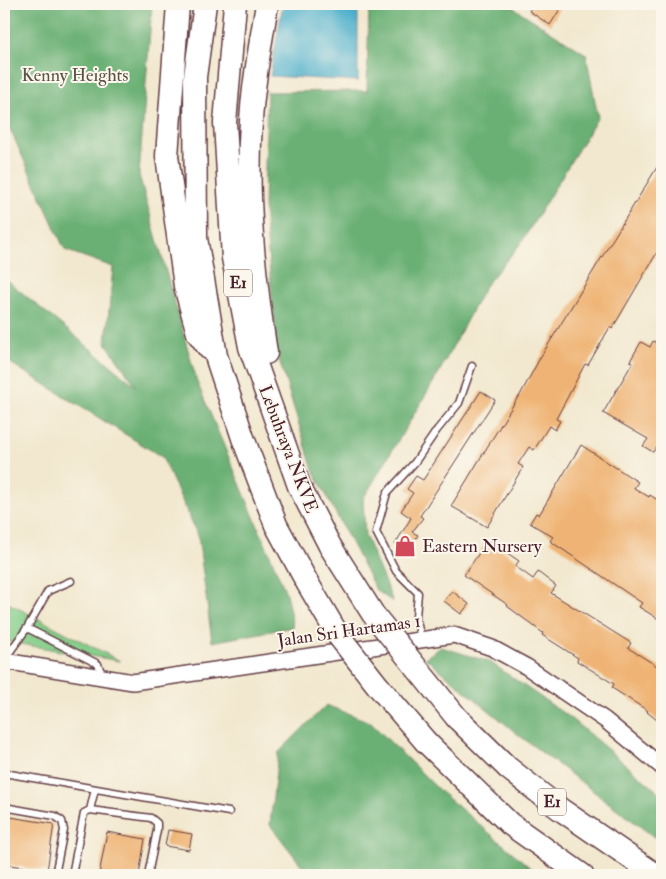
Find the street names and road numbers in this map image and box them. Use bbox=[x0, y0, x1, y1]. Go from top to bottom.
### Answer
road number: E1 bbox=[224, 270, 252, 296]
street label: Lebuhraya NKVE bbox=[253, 382, 323, 516]
street label: Jalan Sri Hartamas 1 bbox=[275, 610, 422, 653]
road number: E1 bbox=[538, 789, 566, 816]

